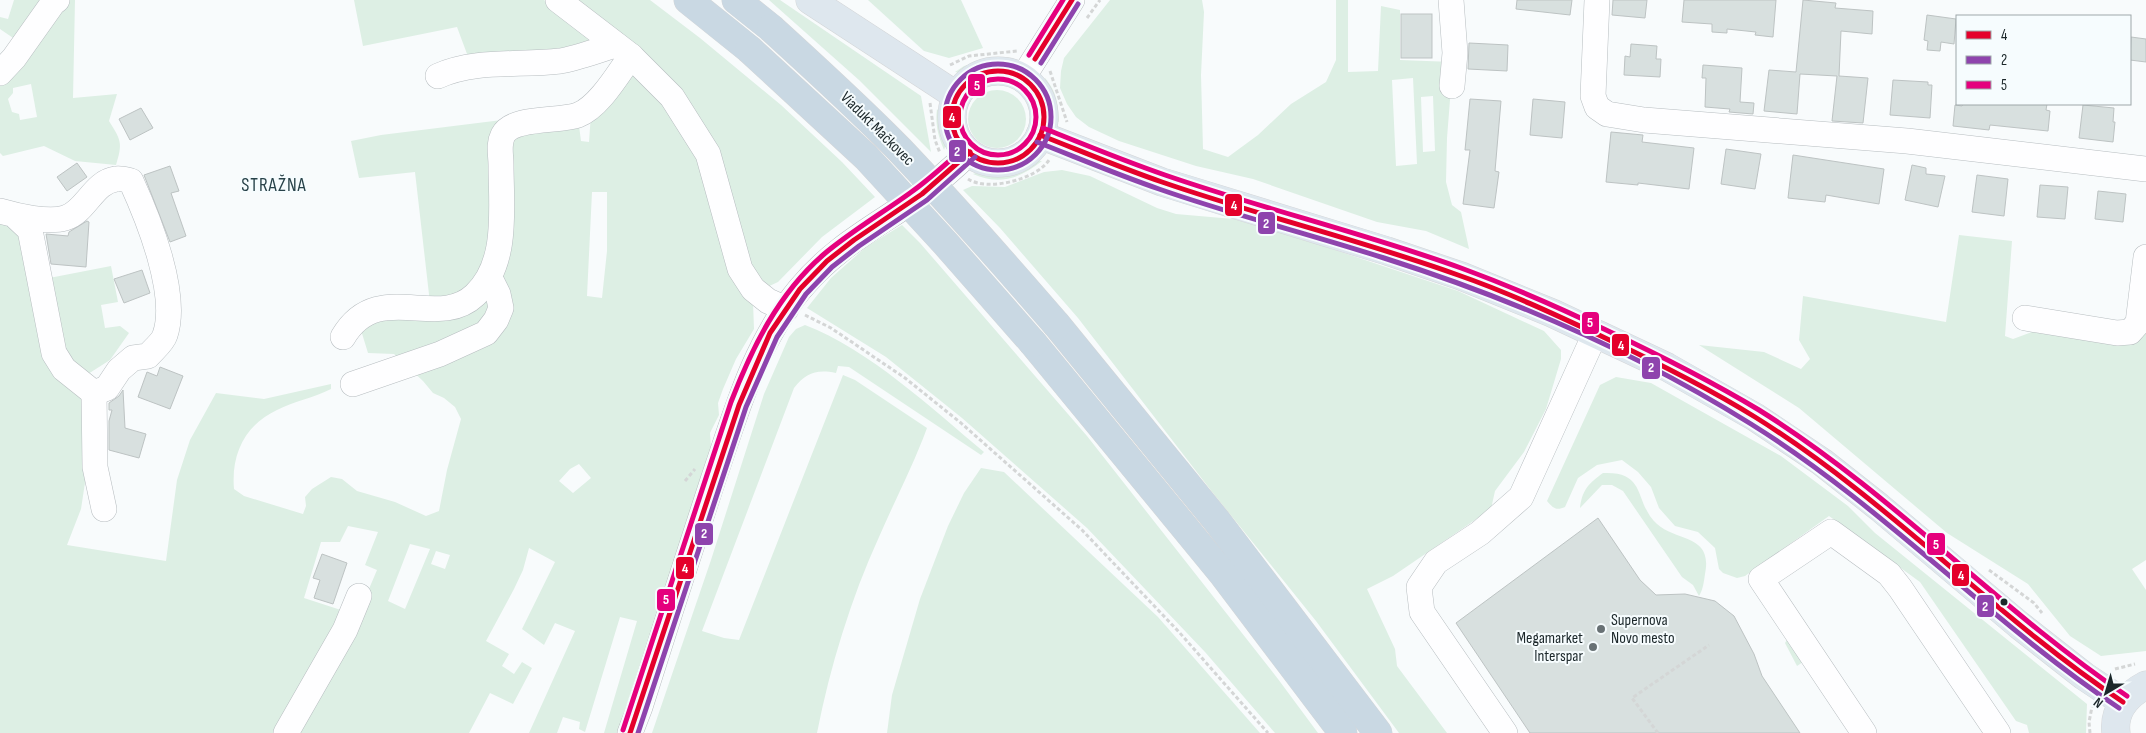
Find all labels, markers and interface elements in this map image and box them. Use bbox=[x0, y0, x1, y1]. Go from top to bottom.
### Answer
legend bbox=[1956, 15, 2131, 105]
text: 4 bbox=[2001, 26, 2007, 45]
text: 2 bbox=[2001, 51, 2007, 70]
line badge: 5 bbox=[967, 73, 986, 97]
text: 5 bbox=[2001, 76, 2007, 95]
text: 5 bbox=[974, 77, 980, 94]
street label: Viadukt Mačkovec bbox=[836, 88, 918, 170]
line badge: 4 bbox=[942, 105, 962, 129]
text: 4 bbox=[949, 109, 956, 126]
line badge: 2 bbox=[948, 139, 967, 163]
text: 2 bbox=[954, 143, 960, 160]
district label: STRAŽNA bbox=[241, 174, 307, 197]
line badge: 4 bbox=[1224, 193, 1243, 217]
text: 4 bbox=[1231, 197, 1238, 214]
line badge: 2 bbox=[1257, 211, 1276, 235]
text: 2 bbox=[1263, 215, 1269, 232]
line badge: 5 bbox=[1581, 311, 1600, 335]
text: 5 bbox=[1587, 314, 1593, 331]
line badge: 4 bbox=[1611, 333, 1630, 357]
text: 4 bbox=[1618, 337, 1625, 354]
line badge: 2 bbox=[1641, 356, 1661, 380]
text: 2 bbox=[1648, 359, 1654, 376]
line badge: 2 bbox=[694, 522, 714, 546]
text: 2 bbox=[701, 525, 707, 542]
line badge: 5 bbox=[1926, 532, 1946, 556]
text: 5 bbox=[1933, 536, 1939, 553]
line badge: 4 bbox=[675, 556, 695, 580]
text: 4 bbox=[682, 560, 689, 577]
line badge: 4 bbox=[1951, 563, 1970, 587]
text: 4 bbox=[1958, 567, 1965, 584]
line badge: 5 bbox=[656, 588, 676, 612]
text: 5 bbox=[663, 591, 669, 608]
line badge: 2 bbox=[1976, 594, 1995, 618]
unlabelled marker bbox=[1999, 597, 2009, 607]
text: 2 bbox=[1982, 598, 1988, 615]
place label: Supernova Novo mesto bbox=[1611, 611, 1675, 648]
marker: Supernova Novo mesto bbox=[1595, 623, 1607, 635]
place label: Megamarket Interspar bbox=[1517, 629, 1583, 666]
marker: Megamarket Interspar bbox=[1587, 641, 1599, 653]
north arrow bbox=[2081, 668, 2131, 718]
text: N bbox=[2090, 694, 2106, 712]

